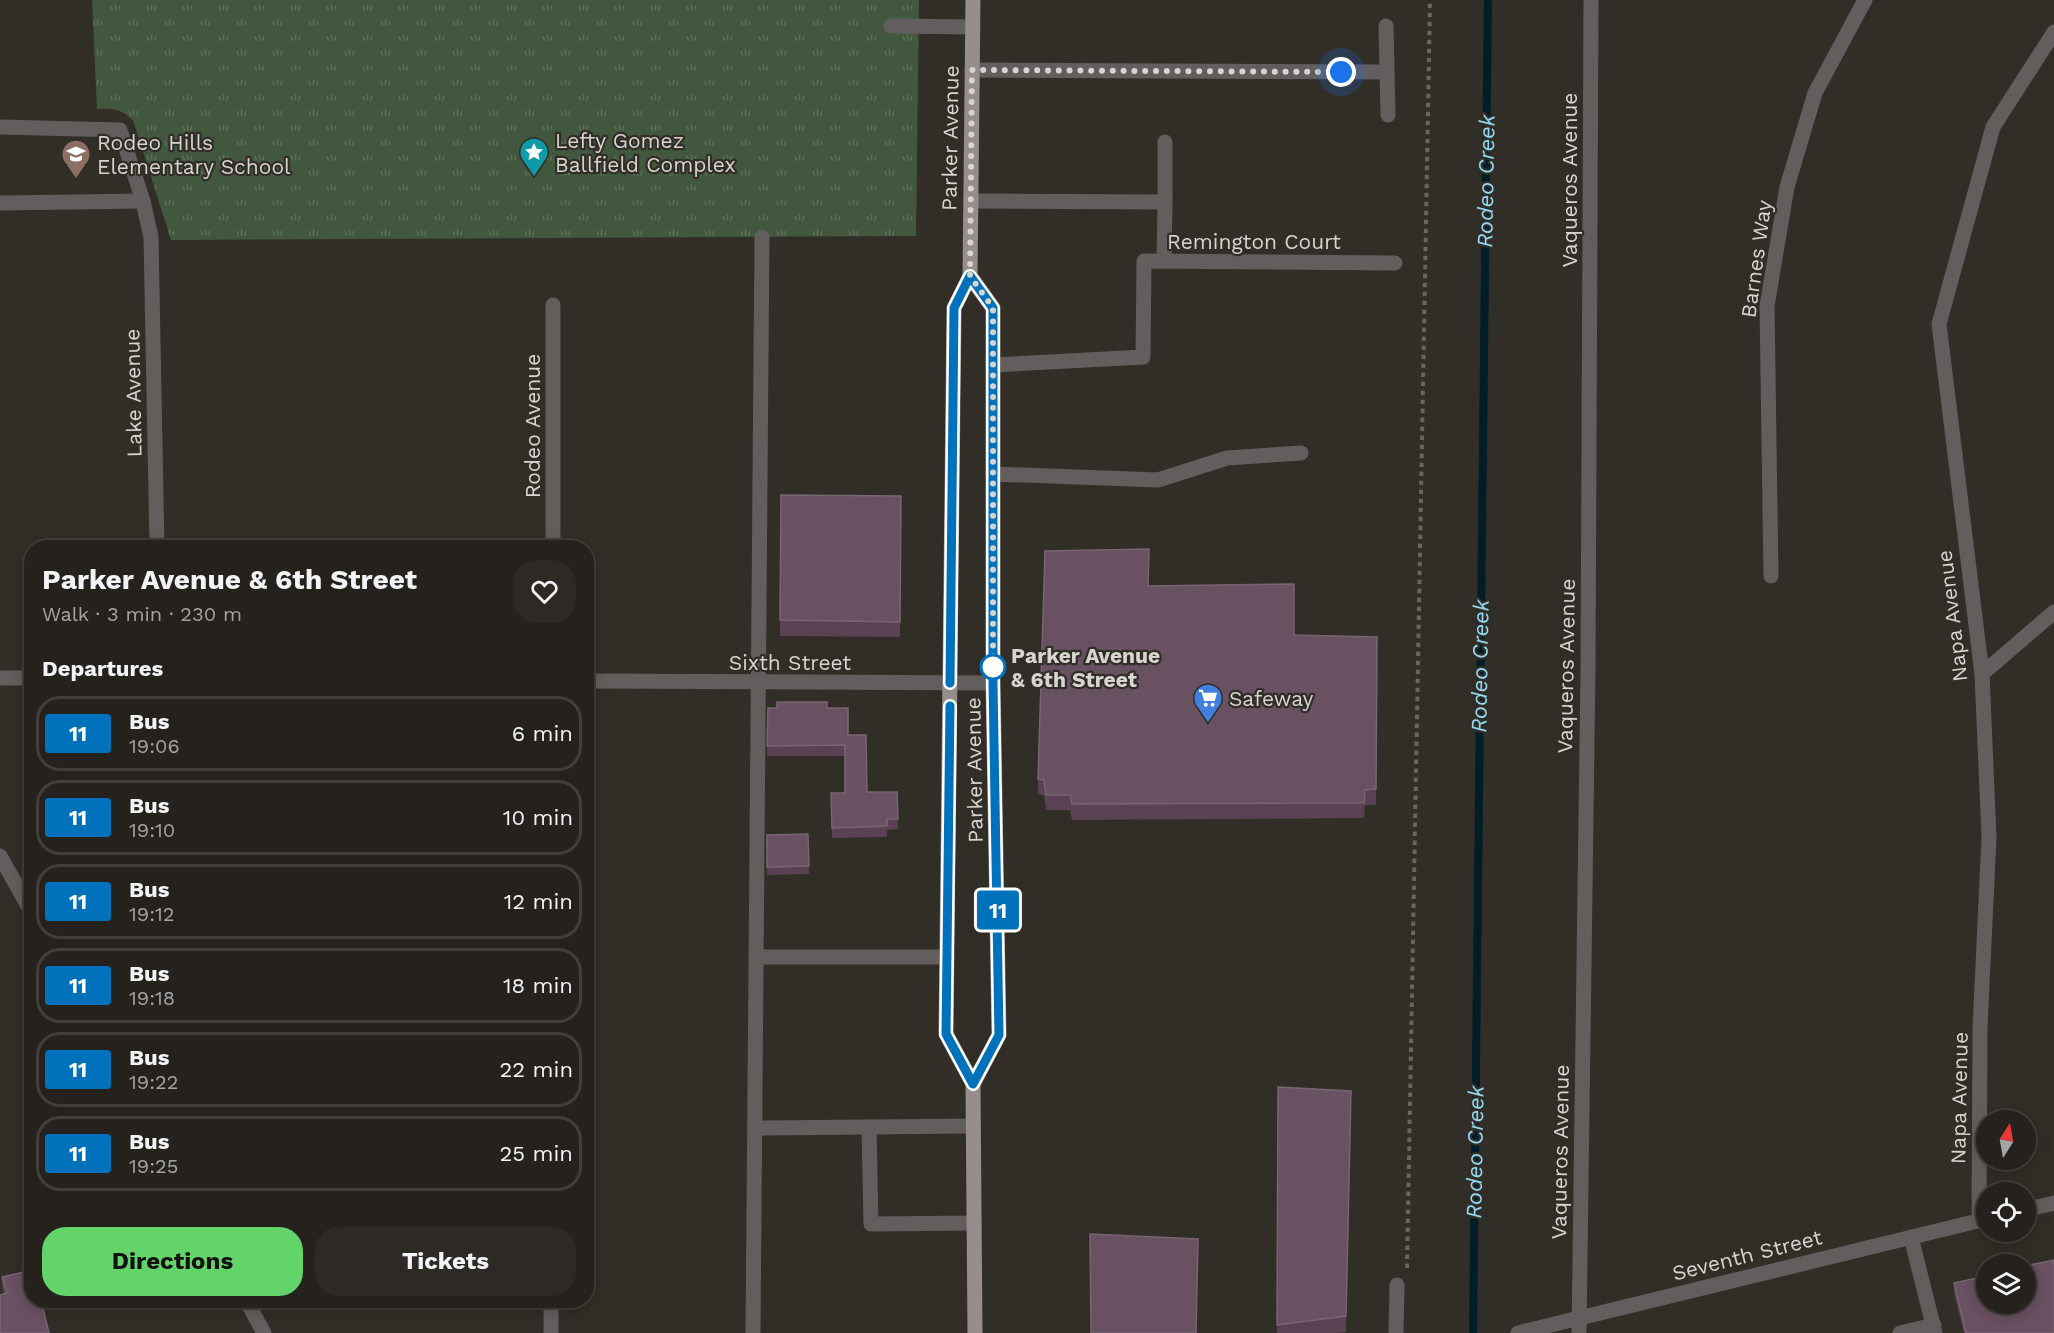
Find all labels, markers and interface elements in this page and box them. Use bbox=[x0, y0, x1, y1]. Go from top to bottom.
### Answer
your location bbox=[1326, 57, 1356, 87]
street label: Parker Avenue bbox=[936, 65, 964, 211]
street label: Vaqueros Avenue bbox=[1557, 93, 1582, 267]
water label: Rodeo Creek bbox=[1472, 113, 1500, 248]
place label: Lefty Gomez Ballfield Complex bbox=[555, 128, 736, 177]
place label: Rodeo Hills Elementary School bbox=[97, 130, 291, 179]
place icon: Lefty Gomez Ballfield Complex bbox=[518, 136, 550, 178]
school or university icon: Rodeo Hills Elementary School bbox=[60, 138, 92, 180]
street label: Barnes Way bbox=[1735, 198, 1777, 319]
street label: Remington Court bbox=[1167, 229, 1341, 254]
street label: Lake Avenue bbox=[119, 328, 147, 458]
street label: Rodeo Avenue bbox=[520, 354, 545, 498]
street label: Napa Avenue bbox=[1932, 549, 1972, 683]
button: heart bbox=[513, 560, 576, 623]
text: Parker Avenue & 6th Street bbox=[42, 563, 417, 596]
street label: Vaqueros Avenue bbox=[1552, 578, 1580, 754]
water label: Rodeo Creek bbox=[1466, 598, 1494, 733]
text: Walk · 3 min · 230 m bbox=[42, 602, 242, 626]
place label: Parker Avenue & 6th Street bbox=[1011, 643, 1160, 692]
street label: Sixth Street bbox=[729, 650, 851, 675]
marker: Parker Avenue & 6th Street bbox=[980, 654, 1006, 680]
text: Departures bbox=[42, 656, 163, 681]
supermarket icon: Safeway bbox=[1192, 682, 1224, 724]
place label: Safeway bbox=[1229, 686, 1313, 711]
street label: Parker Avenue bbox=[960, 697, 988, 843]
text: Bus bbox=[129, 709, 169, 734]
text: 11 bbox=[69, 721, 87, 746]
text: 6 min bbox=[512, 721, 573, 746]
text: 19:06 bbox=[129, 734, 180, 758]
text: Bus bbox=[129, 793, 169, 818]
text: 11 bbox=[69, 805, 87, 830]
text: 10 min bbox=[503, 805, 573, 830]
text: 19:10 bbox=[129, 818, 175, 842]
text: Bus bbox=[129, 877, 169, 902]
text: 11 bbox=[69, 889, 87, 914]
text: 12 min bbox=[504, 889, 573, 914]
line badge: 11 bbox=[971, 890, 1025, 930]
text: 11 bbox=[989, 898, 1007, 923]
text: 19:12 bbox=[129, 902, 175, 926]
text: Bus bbox=[129, 961, 169, 986]
text: 11 bbox=[69, 973, 87, 998]
text: 18 min bbox=[503, 973, 573, 998]
text: 19:18 bbox=[129, 986, 175, 1010]
street label: Napa Avenue bbox=[1945, 1032, 1973, 1164]
text: Bus bbox=[129, 1045, 169, 1070]
text: 11 bbox=[69, 1057, 87, 1082]
text: 22 min bbox=[499, 1057, 573, 1082]
street label: Vaqueros Avenue bbox=[1546, 1064, 1574, 1240]
text: 19:22 bbox=[129, 1070, 178, 1094]
water label: Rodeo Creek bbox=[1461, 1084, 1489, 1219]
north arrow bbox=[1976, 1110, 2036, 1170]
map controls bbox=[1976, 1110, 2036, 1314]
text: Bus bbox=[129, 1129, 169, 1154]
text: 11 bbox=[69, 1141, 87, 1166]
text: 25 min bbox=[499, 1141, 573, 1166]
text: 19:25 bbox=[129, 1154, 178, 1178]
button: locate bbox=[1976, 1182, 2036, 1242]
street label: Seventh Street bbox=[1670, 1224, 1825, 1286]
button: Directions bbox=[42, 1227, 303, 1296]
button: Tickets bbox=[315, 1227, 576, 1296]
button: layers bbox=[1976, 1254, 2036, 1314]

